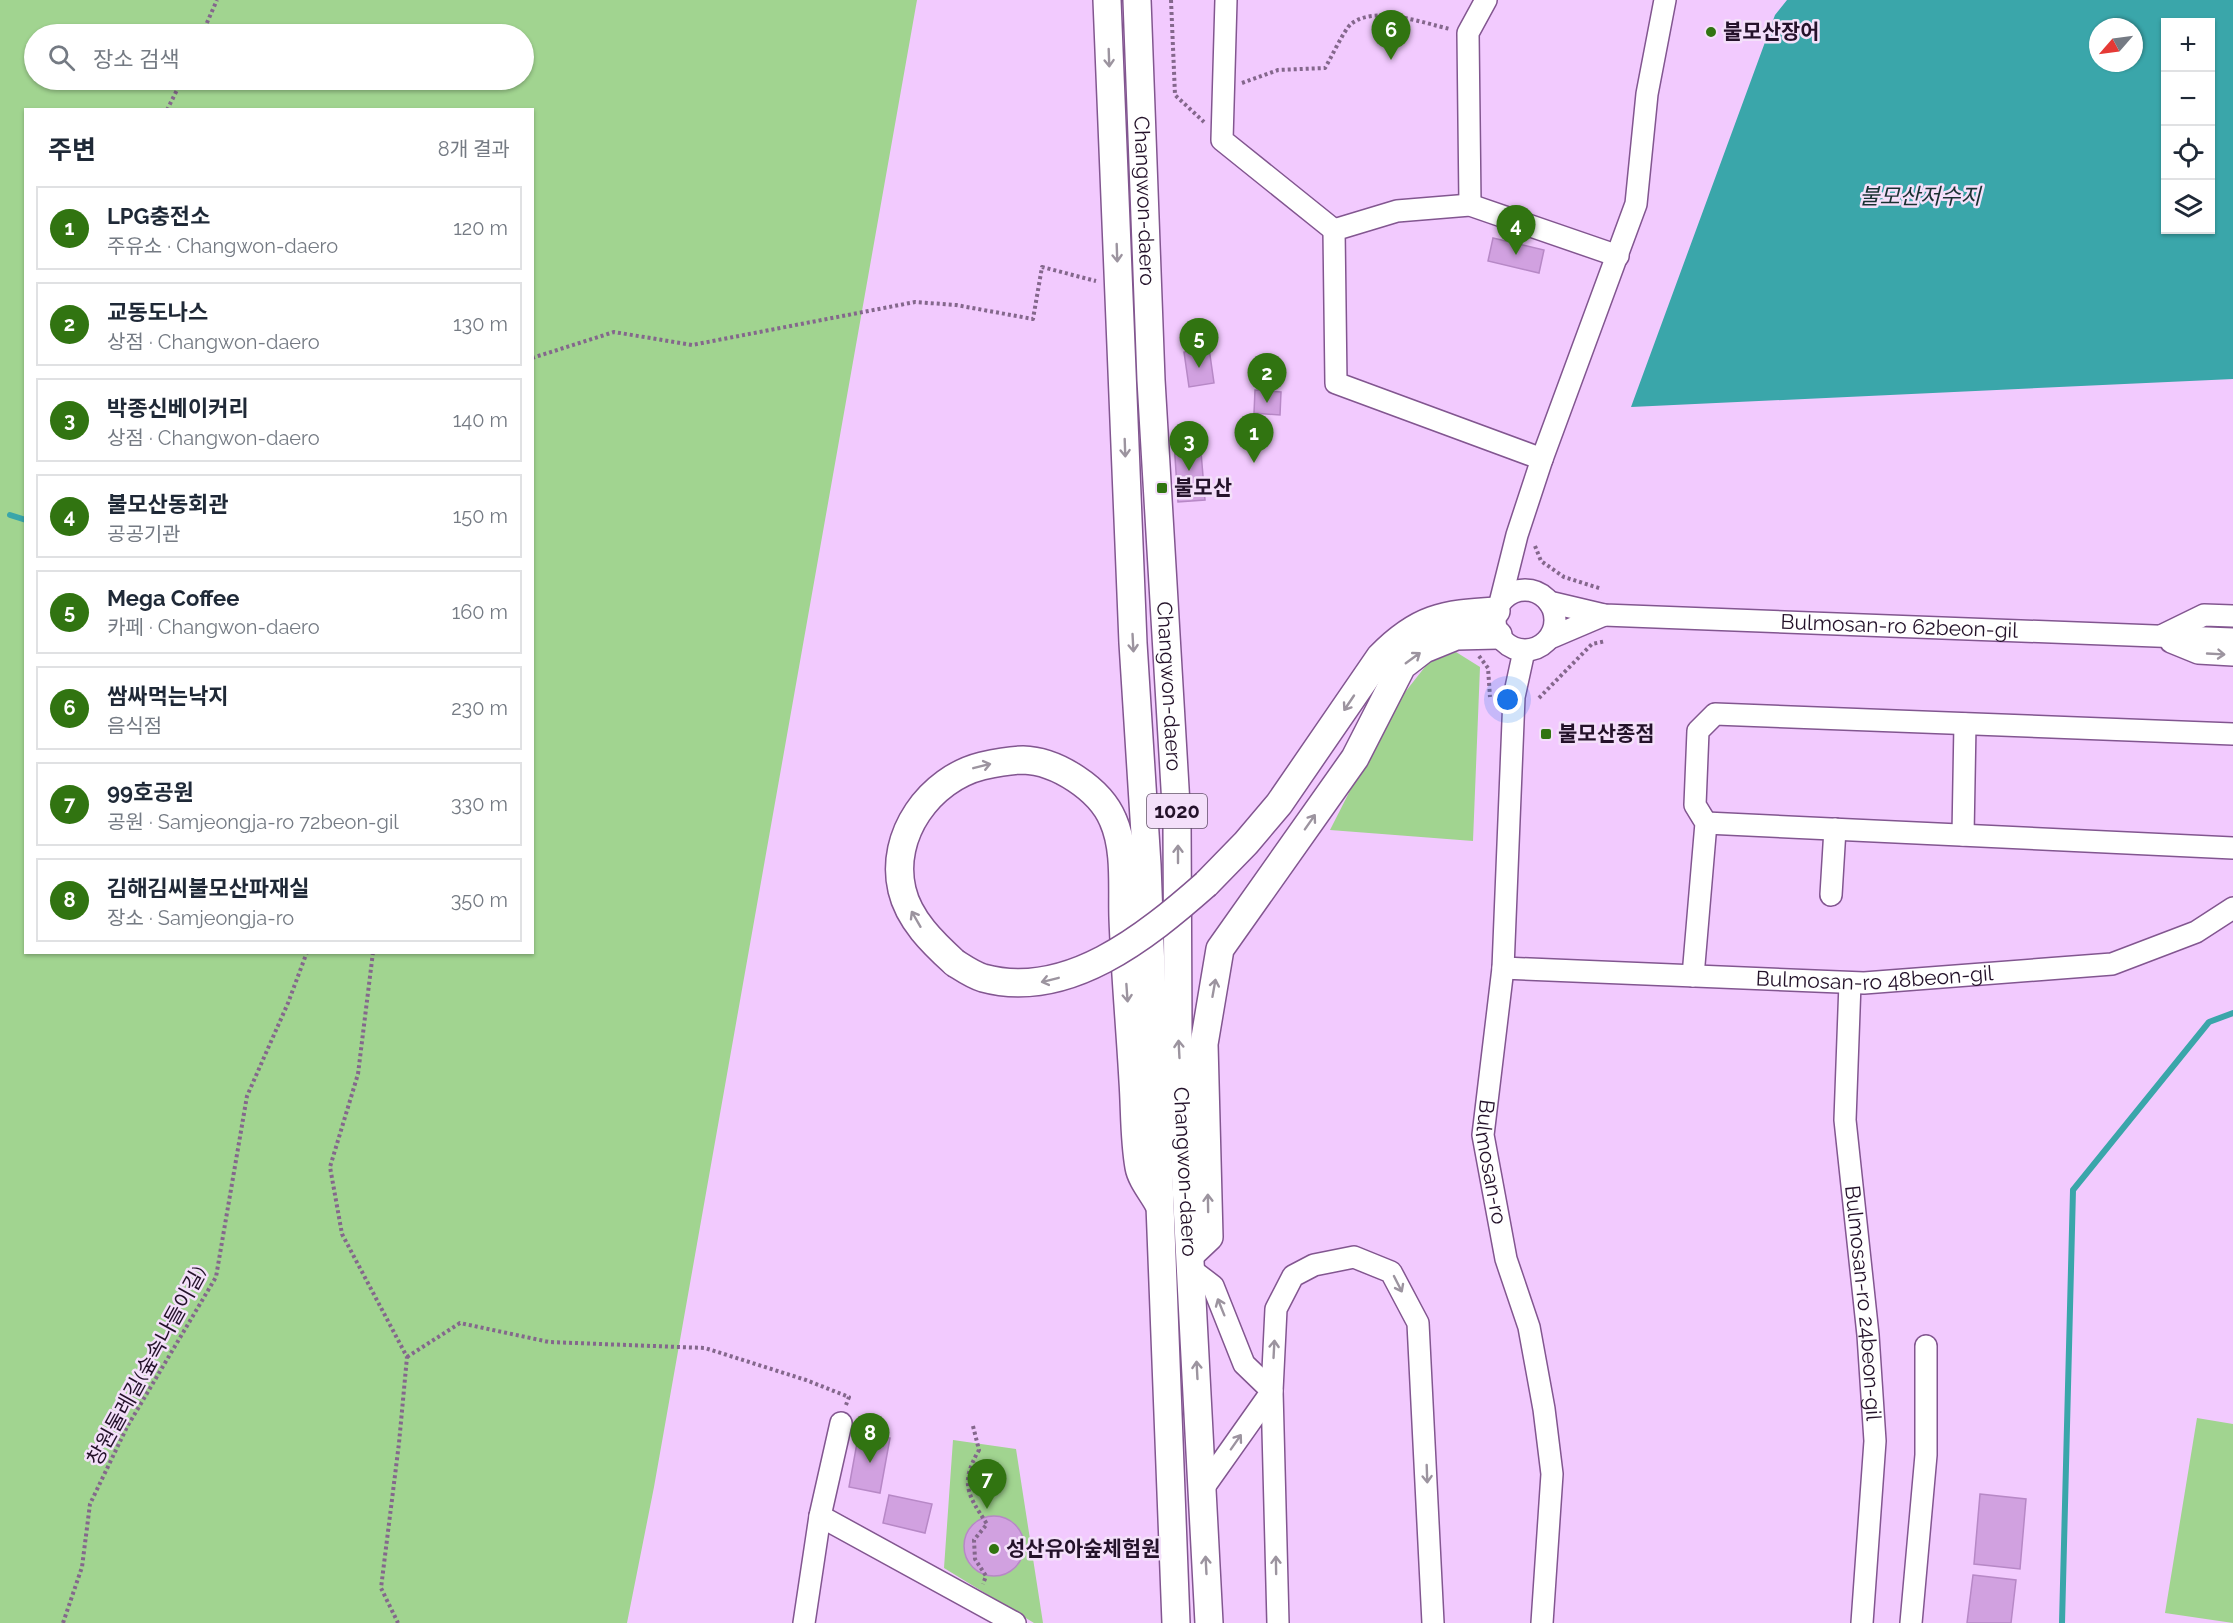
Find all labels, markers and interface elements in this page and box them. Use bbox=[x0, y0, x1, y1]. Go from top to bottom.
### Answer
pin: 6 bbox=[1372, 10, 1410, 60]
north arrow bbox=[2089, 18, 2143, 72]
map controls bbox=[2161, 18, 2215, 234]
button: + bbox=[2161, 18, 2215, 72]
place label: 불모산장어 bbox=[1723, 19, 1820, 44]
search box bbox=[24, 24, 534, 90]
marker: 불모산장어 bbox=[1704, 25, 1718, 39]
icon: search bbox=[45, 41, 78, 74]
text: 장소 검색 bbox=[93, 46, 180, 72]
one-way arrow bbox=[1104, 48, 1115, 68]
button: − bbox=[2161, 72, 2215, 126]
street label: Changwon-daero bbox=[1129, 115, 1161, 286]
button: locate bbox=[2161, 126, 2215, 180]
text: 주변 bbox=[48, 135, 96, 165]
text: 8개 결과 bbox=[438, 137, 510, 161]
button: layers bbox=[2161, 180, 2215, 234]
water label: 불모산저수지 bbox=[1859, 183, 1982, 209]
text: LPG충전소 bbox=[107, 203, 210, 229]
pin: 4 bbox=[1496, 206, 1536, 255]
text: 1 bbox=[65, 216, 74, 240]
text: 120 m bbox=[453, 216, 508, 240]
text: 주유소 · Changwon-daero bbox=[107, 234, 338, 258]
one-way arrow bbox=[1111, 243, 1123, 263]
text: 교동도나스 bbox=[107, 299, 208, 325]
text: 2 bbox=[64, 312, 75, 336]
text: 130 m bbox=[453, 312, 508, 336]
pin: 5 bbox=[1180, 318, 1218, 368]
text: 상점 · Changwon-daero bbox=[107, 330, 320, 354]
pin: 2 bbox=[1248, 354, 1286, 403]
text: 박종신베이커리 bbox=[107, 395, 249, 421]
text: 3 bbox=[64, 408, 75, 432]
text: 140 m bbox=[453, 408, 508, 432]
pin: 1 bbox=[1234, 414, 1274, 463]
pin: 3 bbox=[1170, 422, 1208, 471]
text: 상점 · Changwon-daero bbox=[107, 426, 320, 450]
one-way arrow bbox=[1119, 438, 1131, 458]
place label: 불모산 bbox=[1174, 475, 1232, 500]
marker: 불모산 bbox=[1155, 481, 1169, 495]
text: 불모산동회관 bbox=[107, 491, 228, 517]
text: 4 bbox=[64, 504, 75, 528]
text: 150 m bbox=[453, 504, 508, 528]
text: 공공기관 bbox=[107, 522, 181, 546]
text: Mega Coffee bbox=[107, 585, 239, 611]
text: 5 bbox=[64, 600, 75, 624]
text: 160 m bbox=[452, 600, 508, 624]
street label: Changwon-daero bbox=[1152, 601, 1187, 772]
street label: Bulmosan-ro 62beon-gil bbox=[1780, 609, 2019, 643]
text: 카페 · Changwon-daero bbox=[107, 615, 320, 639]
one-way arrow bbox=[1128, 632, 1139, 652]
one-way arrow bbox=[2205, 649, 2225, 660]
one-way arrow bbox=[1404, 652, 1420, 664]
text: 쌈싸먹는낙지 bbox=[107, 683, 228, 709]
your location bbox=[1493, 685, 1522, 714]
one-way arrow bbox=[1343, 694, 1355, 711]
text: 6 bbox=[63, 696, 76, 720]
text: 230 m bbox=[451, 696, 508, 720]
text: 음식점 bbox=[107, 714, 162, 738]
place label: 불모산종점 bbox=[1558, 721, 1655, 746]
marker: 불모산종점 bbox=[1539, 727, 1553, 741]
one-way arrow bbox=[973, 760, 992, 772]
text: 99호공원 bbox=[107, 779, 194, 805]
text: 7 bbox=[64, 792, 75, 816]
text: 330 m bbox=[451, 792, 508, 816]
road number: 1020 bbox=[1147, 794, 1207, 828]
text: 공원 · Samjeongja-ro 72beon-gil bbox=[107, 810, 399, 834]
one-way arrow bbox=[1304, 814, 1316, 830]
one-way arrow bbox=[1172, 845, 1184, 865]
text: 김해김씨불모산파재실 bbox=[107, 875, 309, 901]
text: 8 bbox=[63, 888, 76, 912]
text: 350 m bbox=[451, 888, 508, 912]
text: 장소 · Samjeongja-ro bbox=[107, 906, 294, 930]
one-way arrow bbox=[910, 911, 922, 928]
street label: Bulmosan-ro 48beon-gil bbox=[1755, 960, 1994, 995]
one-way arrow bbox=[1041, 974, 1060, 986]
one-way arrow bbox=[1208, 978, 1219, 998]
one-way arrow bbox=[1122, 982, 1133, 1002]
one-way arrow bbox=[1174, 1040, 1185, 1060]
street label: Changwon-daero bbox=[1169, 1086, 1203, 1257]
street label: Bulmosan-ro bbox=[1471, 1098, 1512, 1226]
street label: Bulmosan-ro 24beon-gil bbox=[1840, 1184, 1887, 1422]
one-way arrow bbox=[1202, 1193, 1214, 1213]
street label: 창원둘레길(숲속나들이길) bbox=[81, 1262, 212, 1470]
one-way arrow bbox=[1393, 1275, 1404, 1293]
one-way arrow bbox=[1215, 1298, 1226, 1316]
one-way arrow bbox=[1269, 1339, 1280, 1359]
one-way arrow bbox=[1191, 1360, 1202, 1380]
pin: 8 bbox=[850, 1414, 890, 1463]
one-way arrow bbox=[1230, 1435, 1242, 1451]
pin: 7 bbox=[968, 1460, 1006, 1509]
one-way arrow bbox=[1421, 1464, 1432, 1484]
place label: 성산유아숲체험원 bbox=[1006, 1536, 1161, 1561]
marker: 성산유아숲체험원 bbox=[987, 1542, 1001, 1556]
one-way arrow bbox=[1200, 1555, 1211, 1575]
one-way arrow bbox=[1271, 1555, 1282, 1575]

